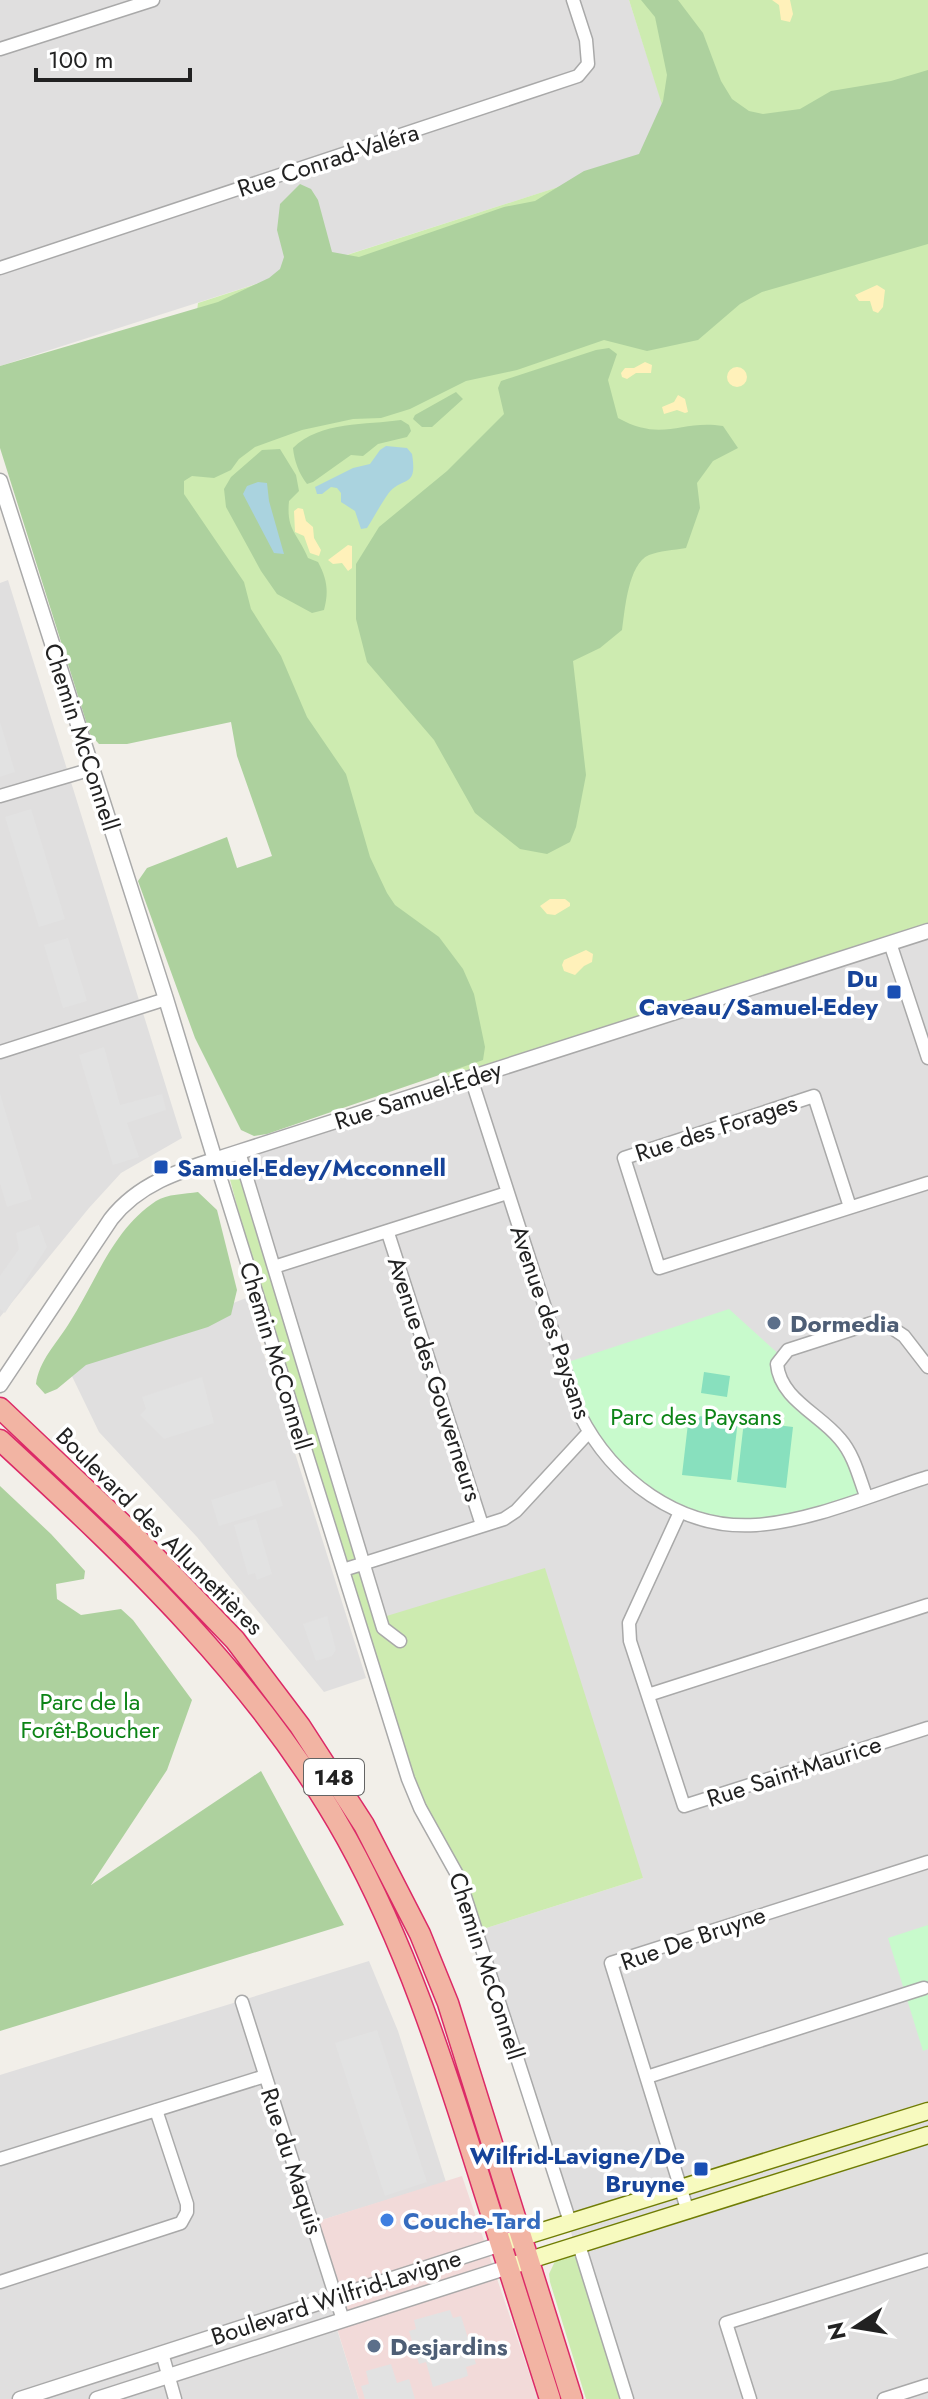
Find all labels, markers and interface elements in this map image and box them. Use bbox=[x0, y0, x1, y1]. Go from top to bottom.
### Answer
scale bar bbox=[36, 32, 190, 82]
text: 100 m bbox=[48, 42, 114, 77]
street label: Rue Conrad-Valéra bbox=[233, 114, 423, 206]
street label: Chemin McConnell bbox=[35, 639, 129, 835]
place label: Du Caveau/Samuel-Edey bbox=[639, 961, 878, 1024]
marker: Du Caveau/Samuel-Edey bbox=[885, 983, 903, 1001]
street label: Rue Samuel-Edey bbox=[330, 1051, 507, 1139]
street label: Rue des Forages bbox=[631, 1085, 801, 1171]
place label: Samuel-Edey/Mcconnell bbox=[177, 1150, 446, 1185]
marker: Samuel-Edey/Mcconnell bbox=[152, 1158, 170, 1176]
street label: Avenue des Paysans bbox=[501, 1220, 601, 1424]
street label: Avenue des Gouverneurs bbox=[379, 1252, 491, 1506]
street label: Chemin McConnell bbox=[231, 1258, 321, 1454]
place label: Dormedia bbox=[790, 1306, 899, 1341]
marker: Dormedia bbox=[765, 1314, 783, 1332]
park label: Parc des Paysans bbox=[610, 1399, 782, 1434]
street label: Boulevard des Allumettières bbox=[48, 1419, 272, 1643]
park label: Parc de la Forêt-Boucher bbox=[20, 1684, 160, 1747]
street label: Rue Saint-Maurice bbox=[702, 1726, 886, 1816]
road number: 148 bbox=[304, 1759, 364, 1795]
street label: Chemin McConnell bbox=[440, 1868, 534, 2064]
street label: Rue De Bruyne bbox=[616, 1897, 770, 1979]
street label: Rue du Maquis bbox=[252, 2083, 332, 2239]
place label: Wilfrid-Lavigne/De Bruyne bbox=[470, 2138, 685, 2201]
marker: Wilfrid-Lavigne/De Bruyne bbox=[692, 2160, 710, 2178]
place label: Couche-Tard bbox=[403, 2203, 541, 2238]
marker: Couche-Tard bbox=[378, 2211, 396, 2229]
street label: Boulevard Wilfrid-Lavigne bbox=[206, 2240, 466, 2354]
north arrow bbox=[816, 2287, 896, 2367]
text: N bbox=[819, 2319, 854, 2343]
place label: Desjardins bbox=[390, 2329, 508, 2364]
marker: Desjardins bbox=[365, 2337, 383, 2355]

